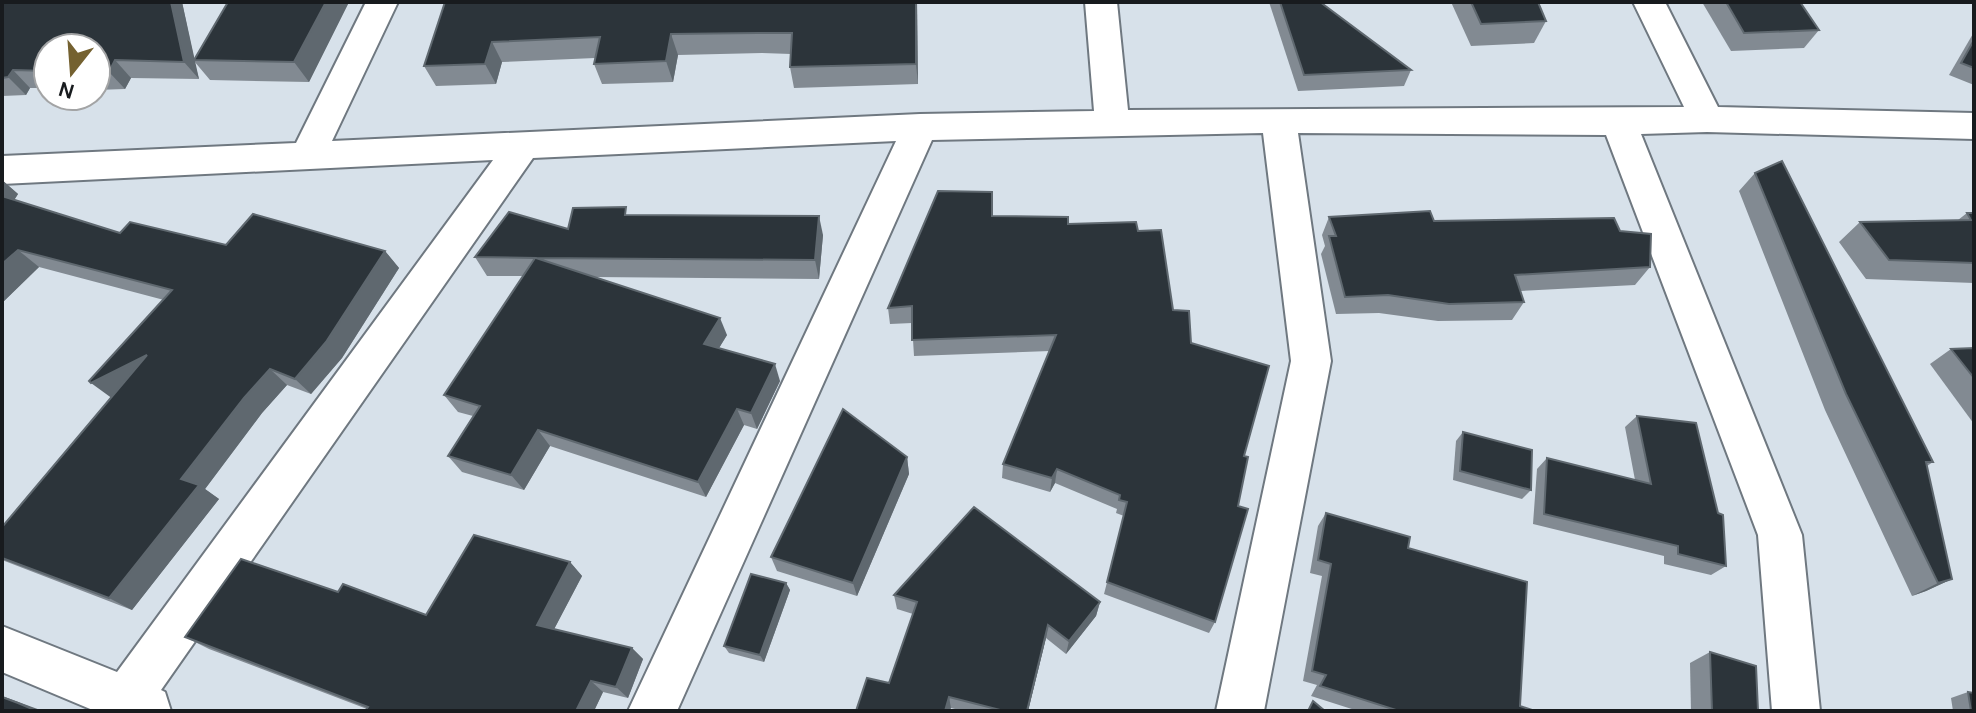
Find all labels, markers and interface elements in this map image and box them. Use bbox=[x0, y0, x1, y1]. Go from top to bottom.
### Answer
north arrow bbox=[32, 32, 112, 112]
text: N bbox=[55, 75, 78, 105]

